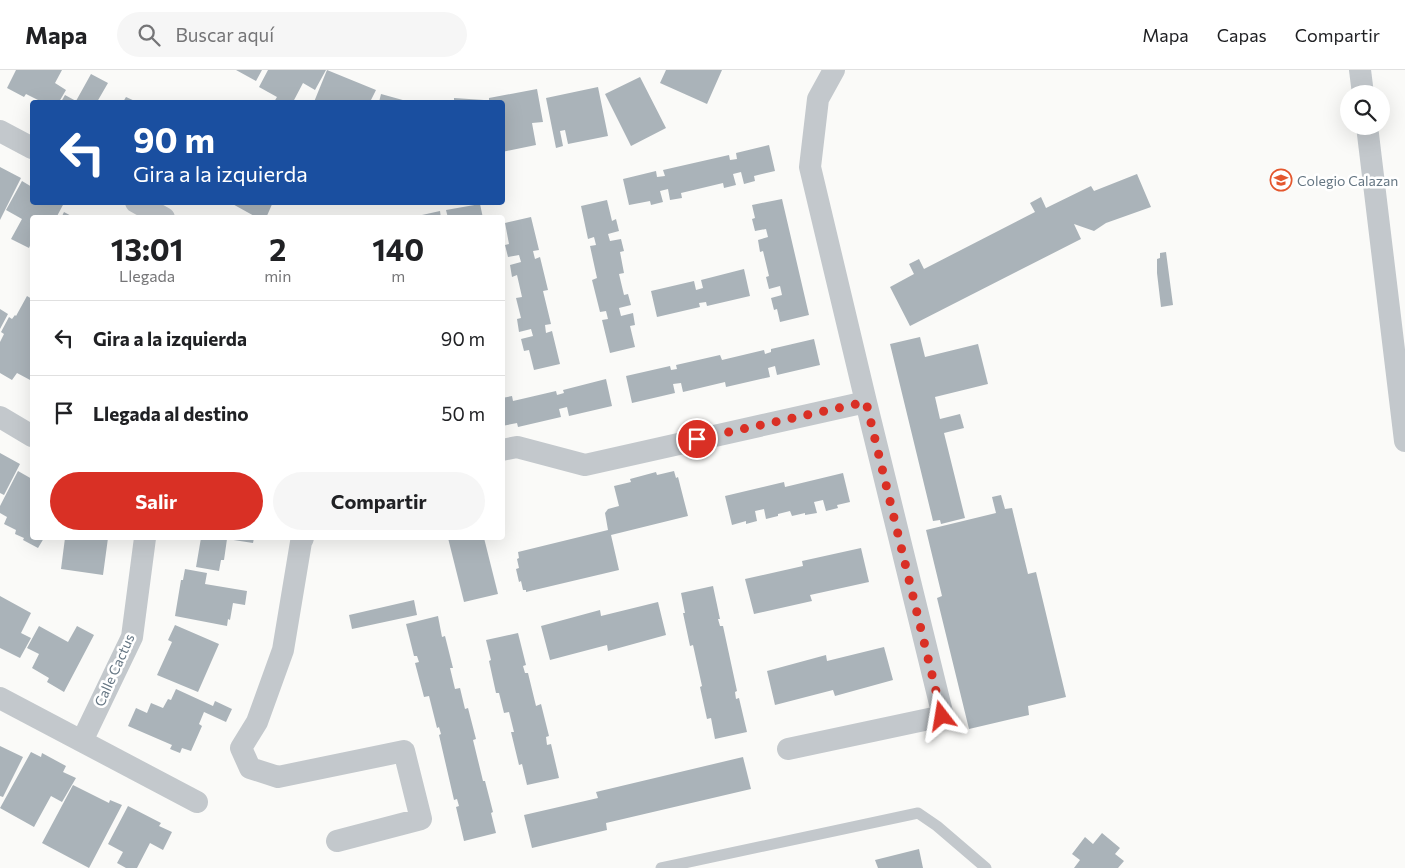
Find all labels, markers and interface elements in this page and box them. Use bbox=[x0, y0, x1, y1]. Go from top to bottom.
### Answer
search box bbox=[117, 12, 467, 57]
text: Mapa bbox=[25, 20, 87, 49]
icon: search bbox=[135, 21, 163, 49]
text: Buscar aquí bbox=[175, 23, 274, 46]
text: Mapa bbox=[1142, 24, 1189, 46]
text: Capas bbox=[1217, 24, 1267, 46]
text: Compartir bbox=[1295, 24, 1380, 46]
map controls bbox=[1340, 85, 1390, 135]
button: search bbox=[1340, 85, 1390, 135]
text: 90 m bbox=[133, 117, 215, 160]
icon: left bbox=[50, 120, 115, 185]
text: Gira a la izquierda bbox=[133, 160, 308, 187]
school or university icon: Colegio Calazan bbox=[1269, 168, 1293, 192]
place label: Colegio Calazan bbox=[1297, 172, 1398, 189]
text: 13:01 bbox=[111, 230, 183, 267]
text: 2 bbox=[269, 230, 286, 267]
text: 140 bbox=[372, 230, 424, 267]
text: Llegada bbox=[119, 266, 175, 285]
text: min bbox=[264, 266, 291, 285]
text: m bbox=[391, 266, 405, 285]
icon: left bbox=[50, 324, 78, 352]
text: Gira a la izquierda bbox=[93, 327, 247, 350]
text: 90 m bbox=[441, 327, 485, 350]
icon: arrive bbox=[50, 399, 78, 427]
text: Llegada al destino bbox=[93, 402, 249, 425]
text: 50 m bbox=[441, 402, 485, 425]
pin bbox=[676, 418, 718, 460]
icon: arrive bbox=[683, 425, 711, 453]
button: Salir bbox=[50, 472, 263, 530]
button: Compartir bbox=[273, 472, 485, 530]
street label: Calle Cactus bbox=[90, 631, 138, 709]
position arrow bbox=[915, 689, 967, 741]

